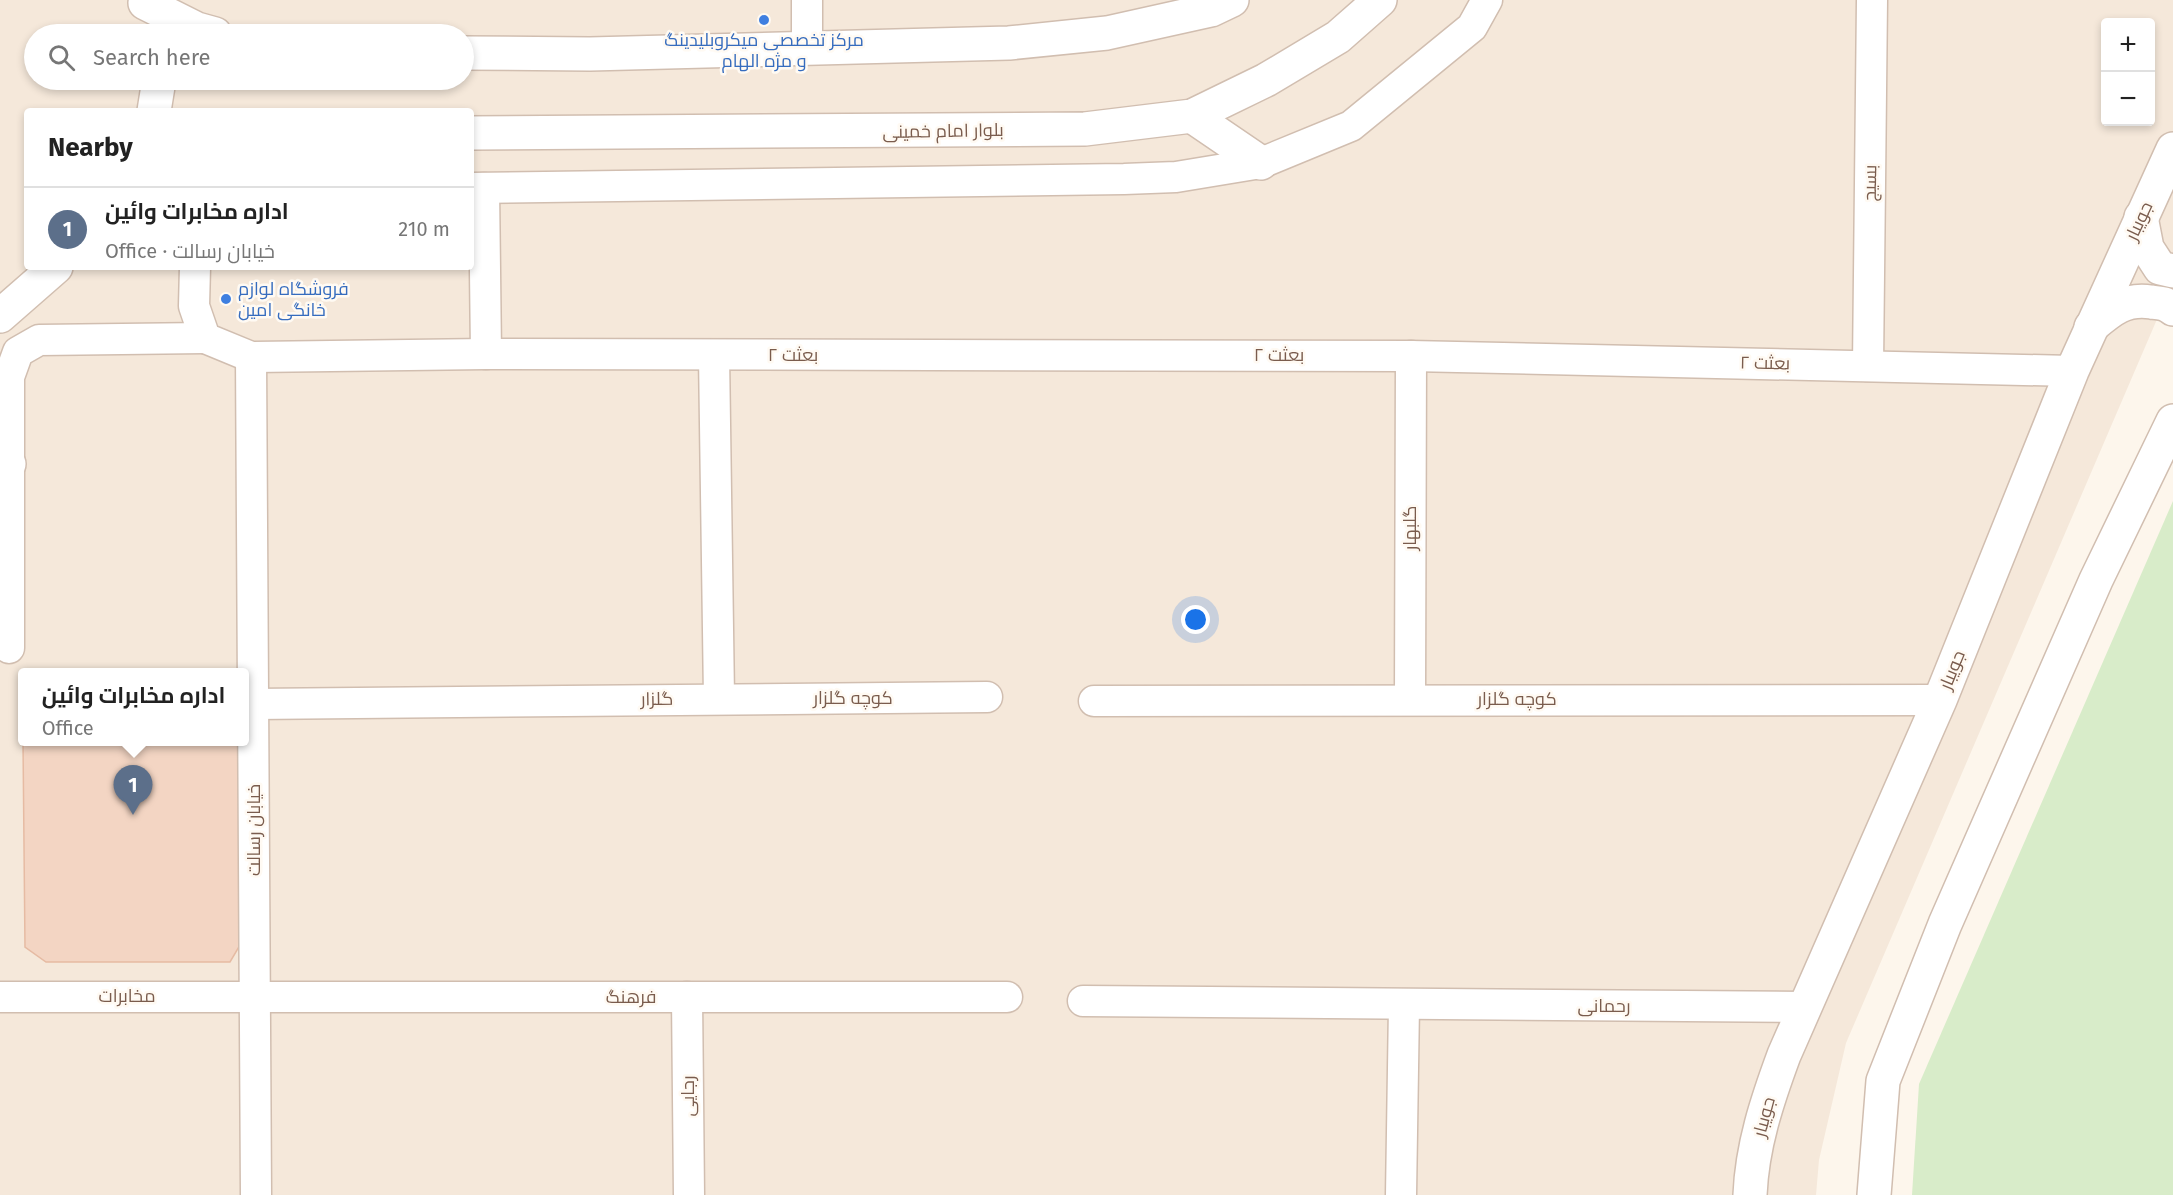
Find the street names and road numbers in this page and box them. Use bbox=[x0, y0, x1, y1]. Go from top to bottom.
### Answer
street label: بلوار امام خمینی bbox=[882, 119, 1004, 144]
street label: بسیج bbox=[1859, 164, 1882, 202]
street label: جویبار bbox=[2120, 198, 2158, 245]
street label: بعثت ۲ bbox=[768, 344, 818, 366]
street label: بعثت ۲ bbox=[1254, 344, 1304, 366]
street label: بعثت ۲ bbox=[1740, 352, 1790, 374]
street label: گلبهار bbox=[1399, 506, 1421, 551]
street label: جویبار bbox=[1934, 647, 1970, 694]
street label: کوچه گلزار bbox=[812, 687, 893, 710]
street label: گلزار bbox=[639, 688, 674, 710]
street label: کوچه گلزار bbox=[1476, 688, 1557, 711]
street label: خیابان رسالت bbox=[243, 784, 265, 876]
street label: مخابرات bbox=[99, 985, 156, 1007]
street label: فرهنگ bbox=[606, 986, 656, 1008]
street label: رحمانی bbox=[1578, 995, 1630, 1017]
street label: رجایی bbox=[677, 1076, 699, 1116]
street label: جویبار bbox=[1748, 1095, 1780, 1140]

